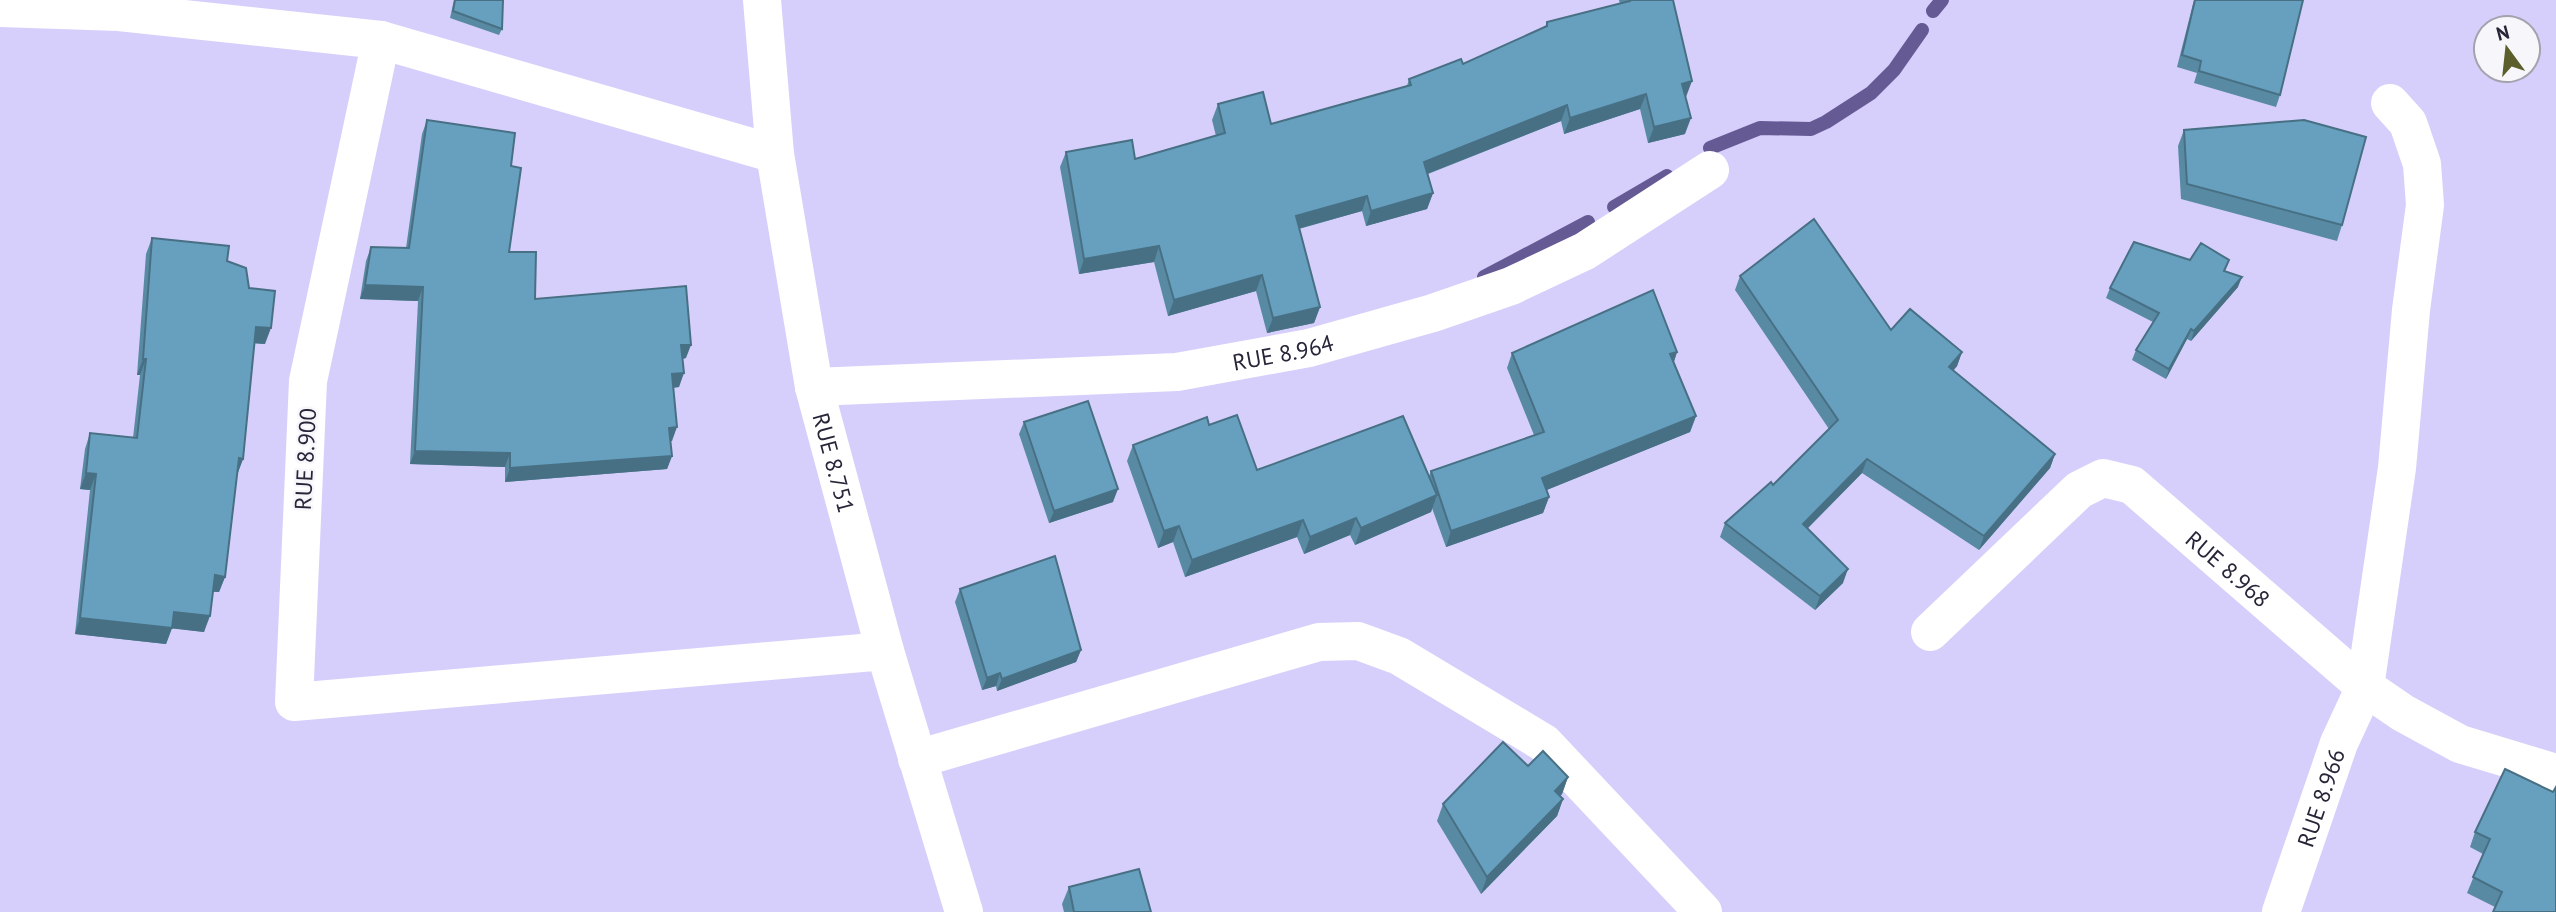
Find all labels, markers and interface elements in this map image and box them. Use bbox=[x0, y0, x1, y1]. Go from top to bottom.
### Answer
north arrow bbox=[2472, 14, 2542, 84]
text: N bbox=[2493, 19, 2512, 46]
street label: RUE 8.964 bbox=[1230, 327, 1337, 376]
street label: RUE 8.900 bbox=[288, 407, 322, 511]
street label: RUE 8.751 bbox=[807, 409, 862, 516]
street label: RUE 8.968 bbox=[2180, 524, 2276, 613]
street label: RUE 8.966 bbox=[2290, 744, 2351, 851]

